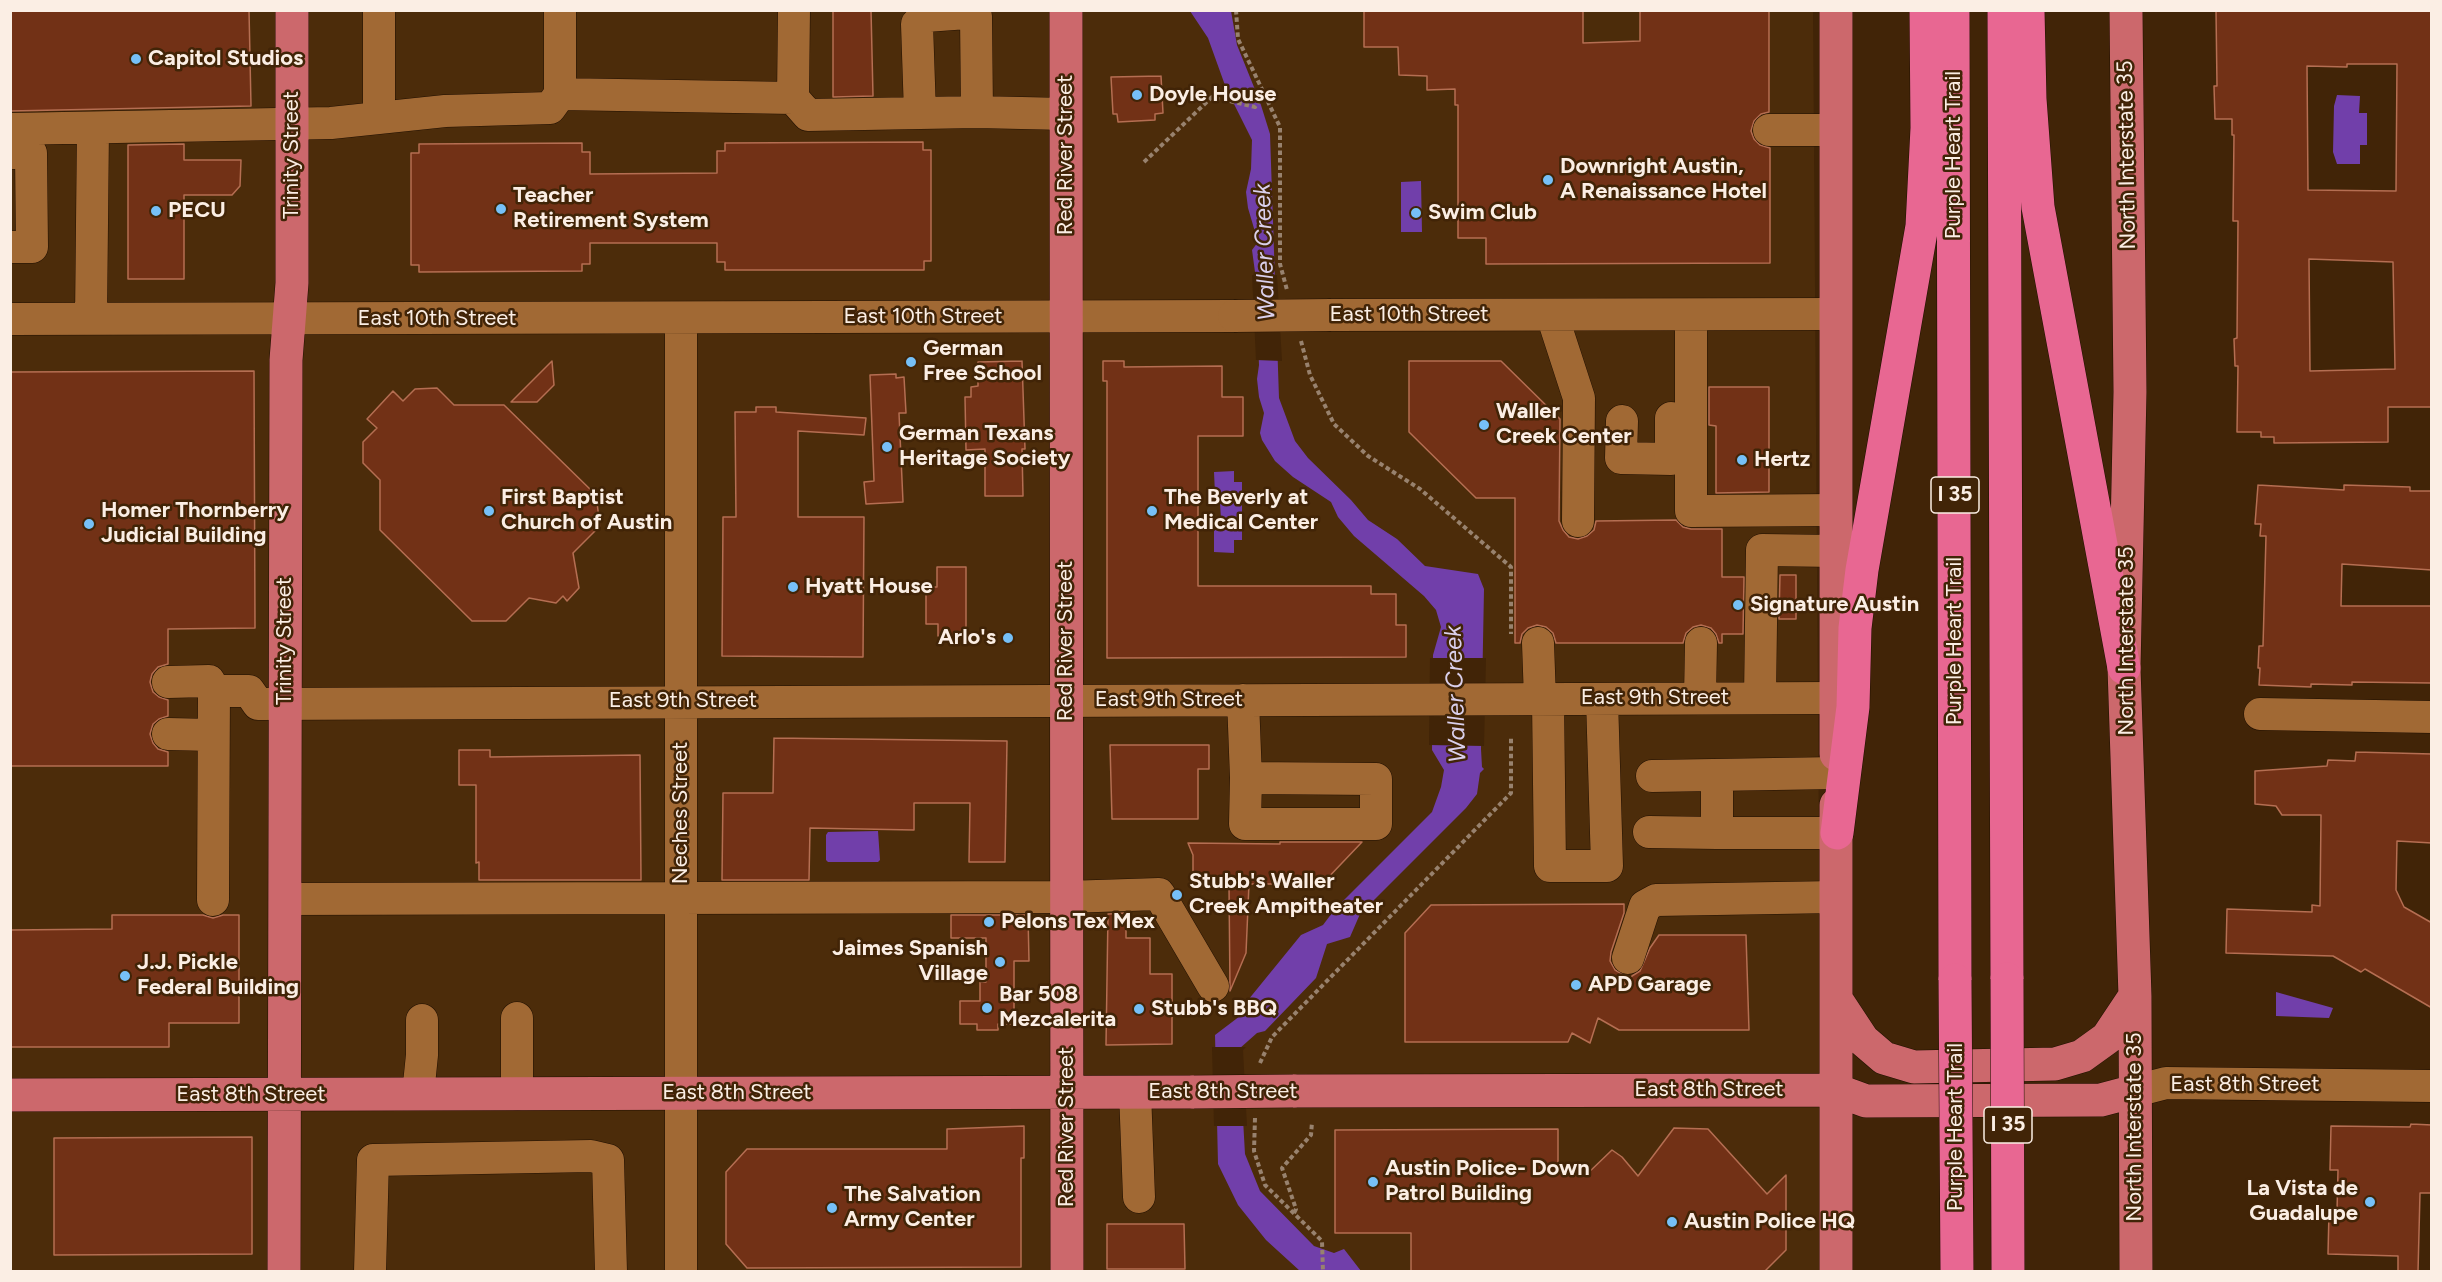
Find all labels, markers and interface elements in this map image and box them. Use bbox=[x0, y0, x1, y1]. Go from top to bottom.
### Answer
place label: Capitol Studios bbox=[148, 46, 303, 72]
marker: Capitol Studios bbox=[129, 52, 143, 66]
street label: North Interstate 35 bbox=[2112, 60, 2142, 250]
street label: Purple Heart Trail bbox=[1941, 71, 1967, 239]
street label: Red River Street bbox=[1053, 75, 1079, 235]
place label: Doyle House bbox=[1149, 82, 1276, 108]
marker: Doyle House bbox=[1130, 88, 1144, 102]
street label: Trinity Street bbox=[279, 91, 305, 219]
place label: Downright Austin, A Renaissance Hotel bbox=[1560, 154, 1767, 206]
marker: Downright Austin, A Renaissance Hotel bbox=[1541, 173, 1555, 187]
place label: Teacher Retirement System bbox=[513, 183, 709, 234]
water label: Waller Creek bbox=[1248, 183, 1282, 321]
place label: PECU bbox=[168, 198, 226, 224]
place label: Swim Club bbox=[1428, 200, 1537, 226]
marker: Teacher Retirement System bbox=[494, 202, 508, 216]
marker: PECU bbox=[149, 204, 163, 218]
marker: Swim Club bbox=[1409, 206, 1423, 220]
street label: East 10th Street bbox=[1329, 302, 1489, 328]
street label: East 10th Street bbox=[843, 304, 1003, 330]
street label: East 10th Street bbox=[357, 306, 517, 332]
place label: German Free School bbox=[923, 336, 1042, 388]
marker: German Free School bbox=[904, 355, 918, 369]
place label: Waller Creek Center bbox=[1496, 399, 1632, 451]
marker: Waller Creek Center bbox=[1477, 418, 1491, 432]
place label: German Texans Heritage Society bbox=[899, 421, 1070, 472]
marker: German Texans Heritage Society bbox=[880, 440, 894, 454]
place label: Hertz bbox=[1754, 447, 1810, 473]
marker: Hertz bbox=[1735, 453, 1749, 467]
road number: I 35 bbox=[1931, 477, 1979, 513]
place label: First Baptist Church of Austin bbox=[501, 485, 672, 536]
place label: The Beverly at Medical Center bbox=[1164, 485, 1318, 536]
place label: Homer Thornberry Judicial Building bbox=[101, 498, 289, 550]
marker: First Baptist Church of Austin bbox=[482, 504, 496, 518]
marker: The Beverly at Medical Center bbox=[1145, 504, 1159, 518]
marker: Homer Thornberry Judicial Building bbox=[82, 517, 96, 531]
street label: North Interstate 35 bbox=[2114, 546, 2140, 736]
street label: Purple Heart Trail bbox=[1942, 557, 1968, 725]
street label: Red River Street bbox=[1053, 561, 1079, 721]
place label: Hyatt House bbox=[805, 574, 933, 600]
street label: Trinity Street bbox=[272, 577, 298, 705]
marker: Hyatt House bbox=[786, 580, 800, 594]
place label: Signature Austin bbox=[1750, 592, 1919, 618]
marker: Signature Austin bbox=[1731, 598, 1745, 612]
place label: Arlo's bbox=[938, 625, 996, 651]
water label: Waller Creek bbox=[1439, 625, 1473, 763]
marker: Arlo's bbox=[1001, 631, 1015, 645]
street label: East 9th Street bbox=[1581, 685, 1729, 711]
street label: East 9th Street bbox=[1095, 687, 1243, 713]
street label: East 9th Street bbox=[609, 688, 757, 714]
street label: Neches Street bbox=[668, 742, 694, 884]
place label: Stubb's Waller Creek Ampitheater bbox=[1189, 869, 1383, 920]
marker: Stubb's Waller Creek Ampitheater bbox=[1170, 888, 1184, 902]
place label: Pelons Tex Mex bbox=[1001, 909, 1155, 935]
marker: Pelons Tex Mex bbox=[982, 915, 996, 929]
place label: Jaimes Spanish Village bbox=[832, 936, 988, 987]
place label: J.J. Pickle Federal Building bbox=[137, 950, 299, 1002]
marker: Jaimes Spanish Village bbox=[993, 955, 1007, 969]
marker: J.J. Pickle Federal Building bbox=[118, 969, 132, 983]
place label: APD Garage bbox=[1588, 972, 1711, 998]
marker: APD Garage bbox=[1569, 978, 1583, 992]
place label: Bar 508 Mezcalerita bbox=[999, 982, 1116, 1034]
place label: Stubb's BBQ bbox=[1151, 996, 1277, 1022]
marker: Bar 508 Mezcalerita bbox=[980, 1001, 994, 1015]
marker: Stubb's BBQ bbox=[1132, 1002, 1146, 1016]
street label: North Interstate 35 bbox=[2122, 1032, 2148, 1222]
street label: Purple Heart Trail bbox=[1943, 1043, 1969, 1211]
street label: Red River Street bbox=[1054, 1047, 1080, 1207]
street label: East 8th Street bbox=[2170, 1072, 2320, 1098]
street label: East 8th Street bbox=[1634, 1077, 1784, 1103]
street label: East 8th Street bbox=[1148, 1079, 1298, 1105]
street label: East 8th Street bbox=[662, 1080, 812, 1106]
street label: East 8th Street bbox=[176, 1082, 326, 1108]
road number: I 35 bbox=[1984, 1107, 2032, 1143]
place label: Austin Police- Down Patrol Building bbox=[1385, 1156, 1590, 1208]
marker: Austin Police- Down Patrol Building bbox=[1366, 1175, 1380, 1189]
place label: La Vista de Guadalupe bbox=[2246, 1176, 2358, 1228]
place label: The Salvation Army Center bbox=[844, 1182, 981, 1234]
marker: La Vista de Guadalupe bbox=[2363, 1195, 2377, 1209]
marker: The Salvation Army Center bbox=[825, 1201, 839, 1215]
place label: Austin Police HQ bbox=[1684, 1209, 1855, 1235]
marker: Austin Police HQ bbox=[1665, 1215, 1679, 1229]

